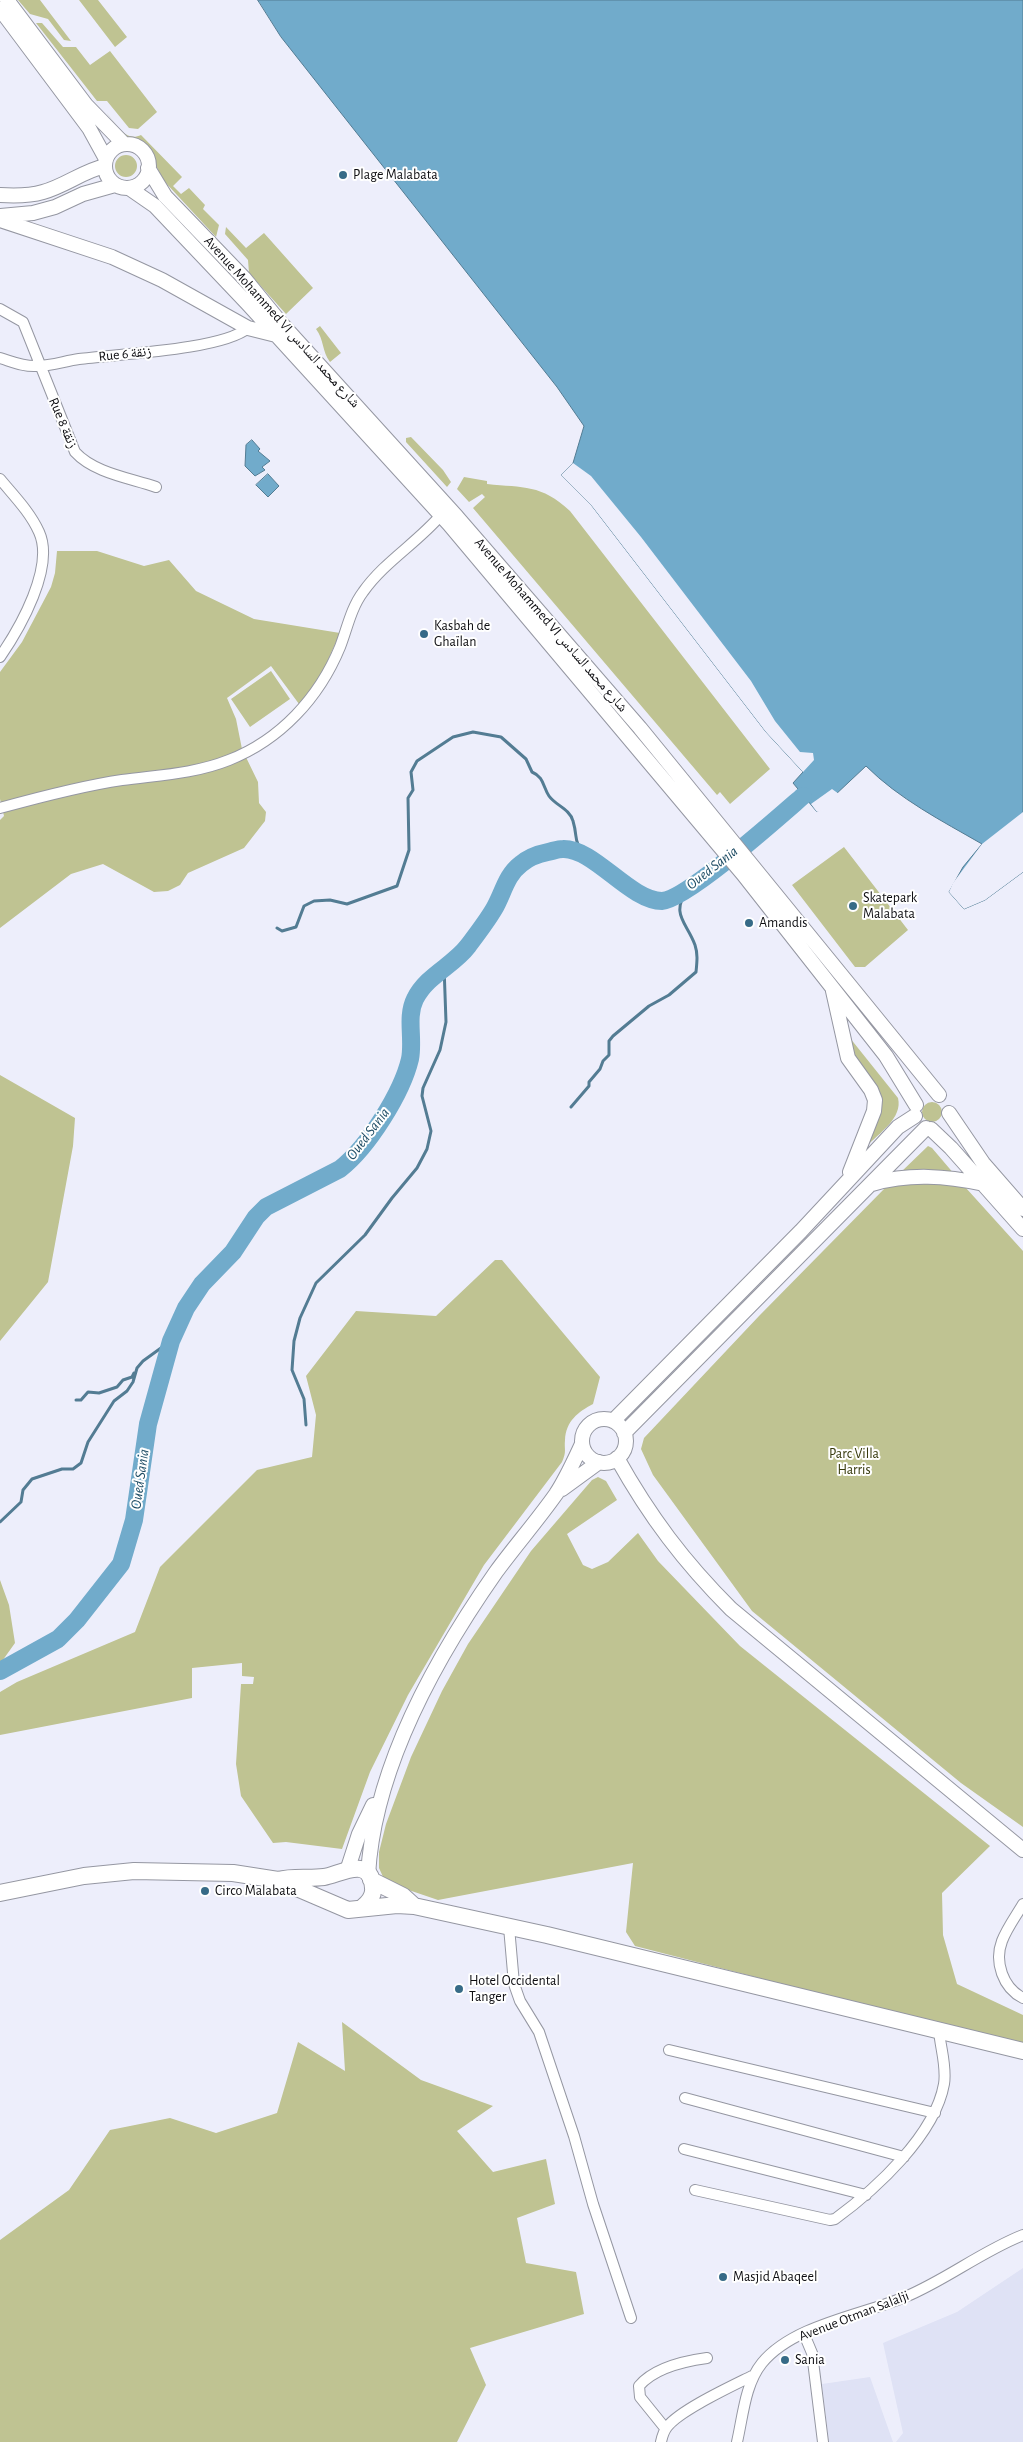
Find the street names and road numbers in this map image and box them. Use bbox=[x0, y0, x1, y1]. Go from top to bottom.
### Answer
street label: Avenue Mohammed VI شارع محمد السادس bbox=[200, 233, 364, 411]
street label: Rue 6 زنقة bbox=[98, 343, 152, 365]
street label: Rue 8 زنقة bbox=[45, 395, 81, 451]
street label: Avenue Mohammed VI شارع محمد السادس bbox=[471, 535, 631, 715]
street label: Avenue Otman Salalji bbox=[796, 2287, 912, 2345]

